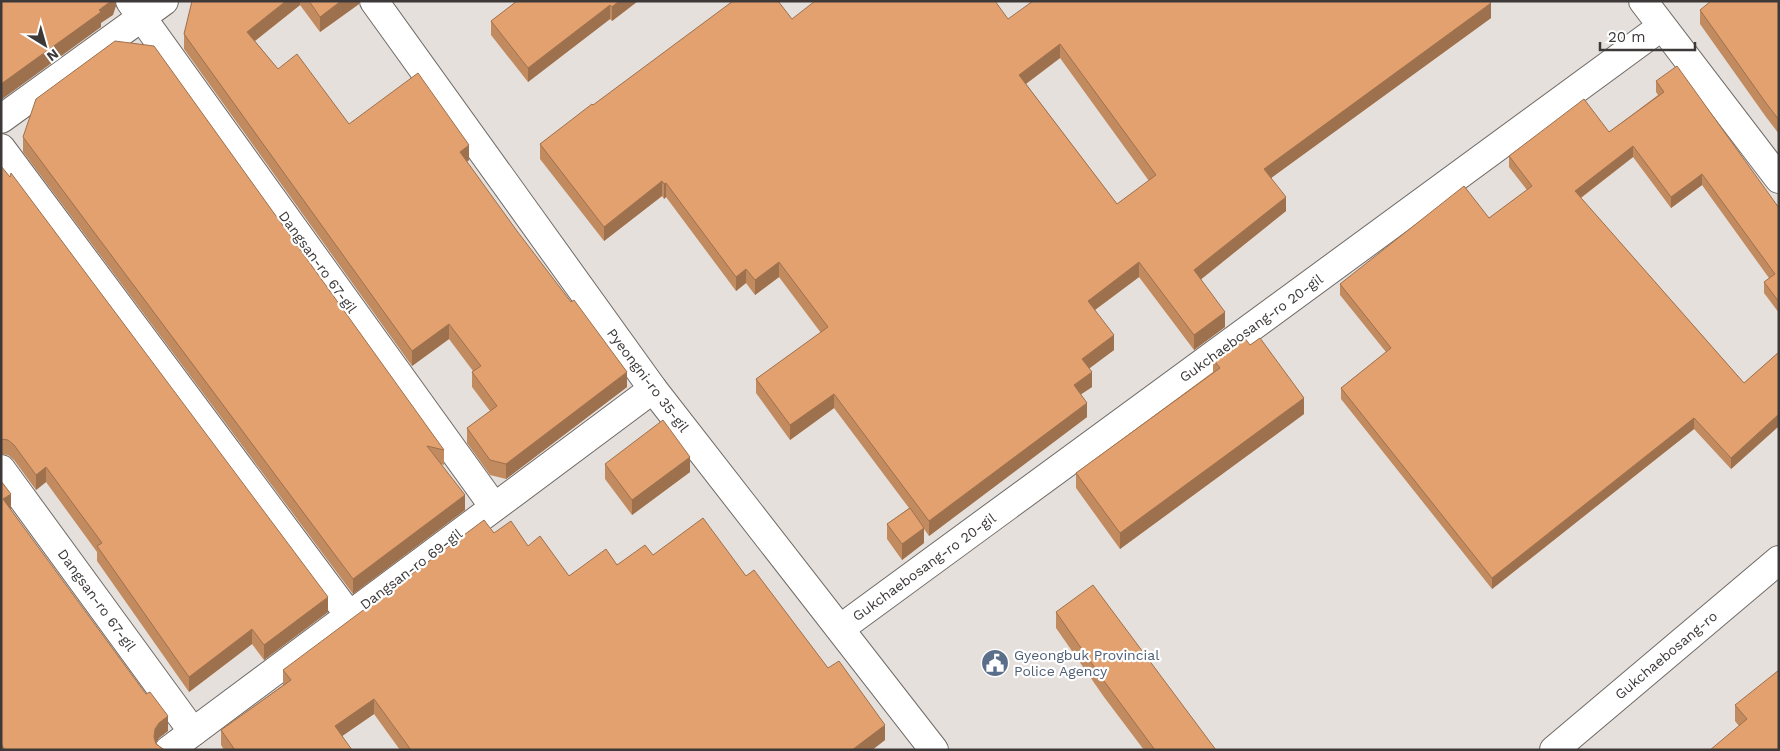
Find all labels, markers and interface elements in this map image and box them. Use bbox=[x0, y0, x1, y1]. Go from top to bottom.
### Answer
north arrow bbox=[20, 20, 70, 70]
scale bar bbox=[1600, 20, 1695, 52]
text: 20 m bbox=[1608, 28, 1646, 46]
text: N bbox=[44, 46, 62, 65]
street label: Dangsan-ro 67-gil bbox=[276, 208, 361, 317]
street label: Gukchaebosang-ro 20-gil bbox=[1176, 270, 1326, 385]
street label: Pyeongni-ro 35-gil bbox=[604, 325, 693, 435]
street label: Gukchaebosang-ro 20-gil bbox=[849, 509, 999, 624]
street label: Dangsan-ro 69-gil bbox=[357, 525, 466, 613]
street label: Dangsan-ro 67-gil bbox=[55, 546, 140, 655]
street label: Gukchaebosang-ro bbox=[1612, 608, 1720, 702]
place label: Gyeongbuk Provincial Police Agency bbox=[1014, 647, 1160, 679]
public building icon: Gyeongbuk Provincial Police Agency bbox=[980, 648, 1010, 678]

